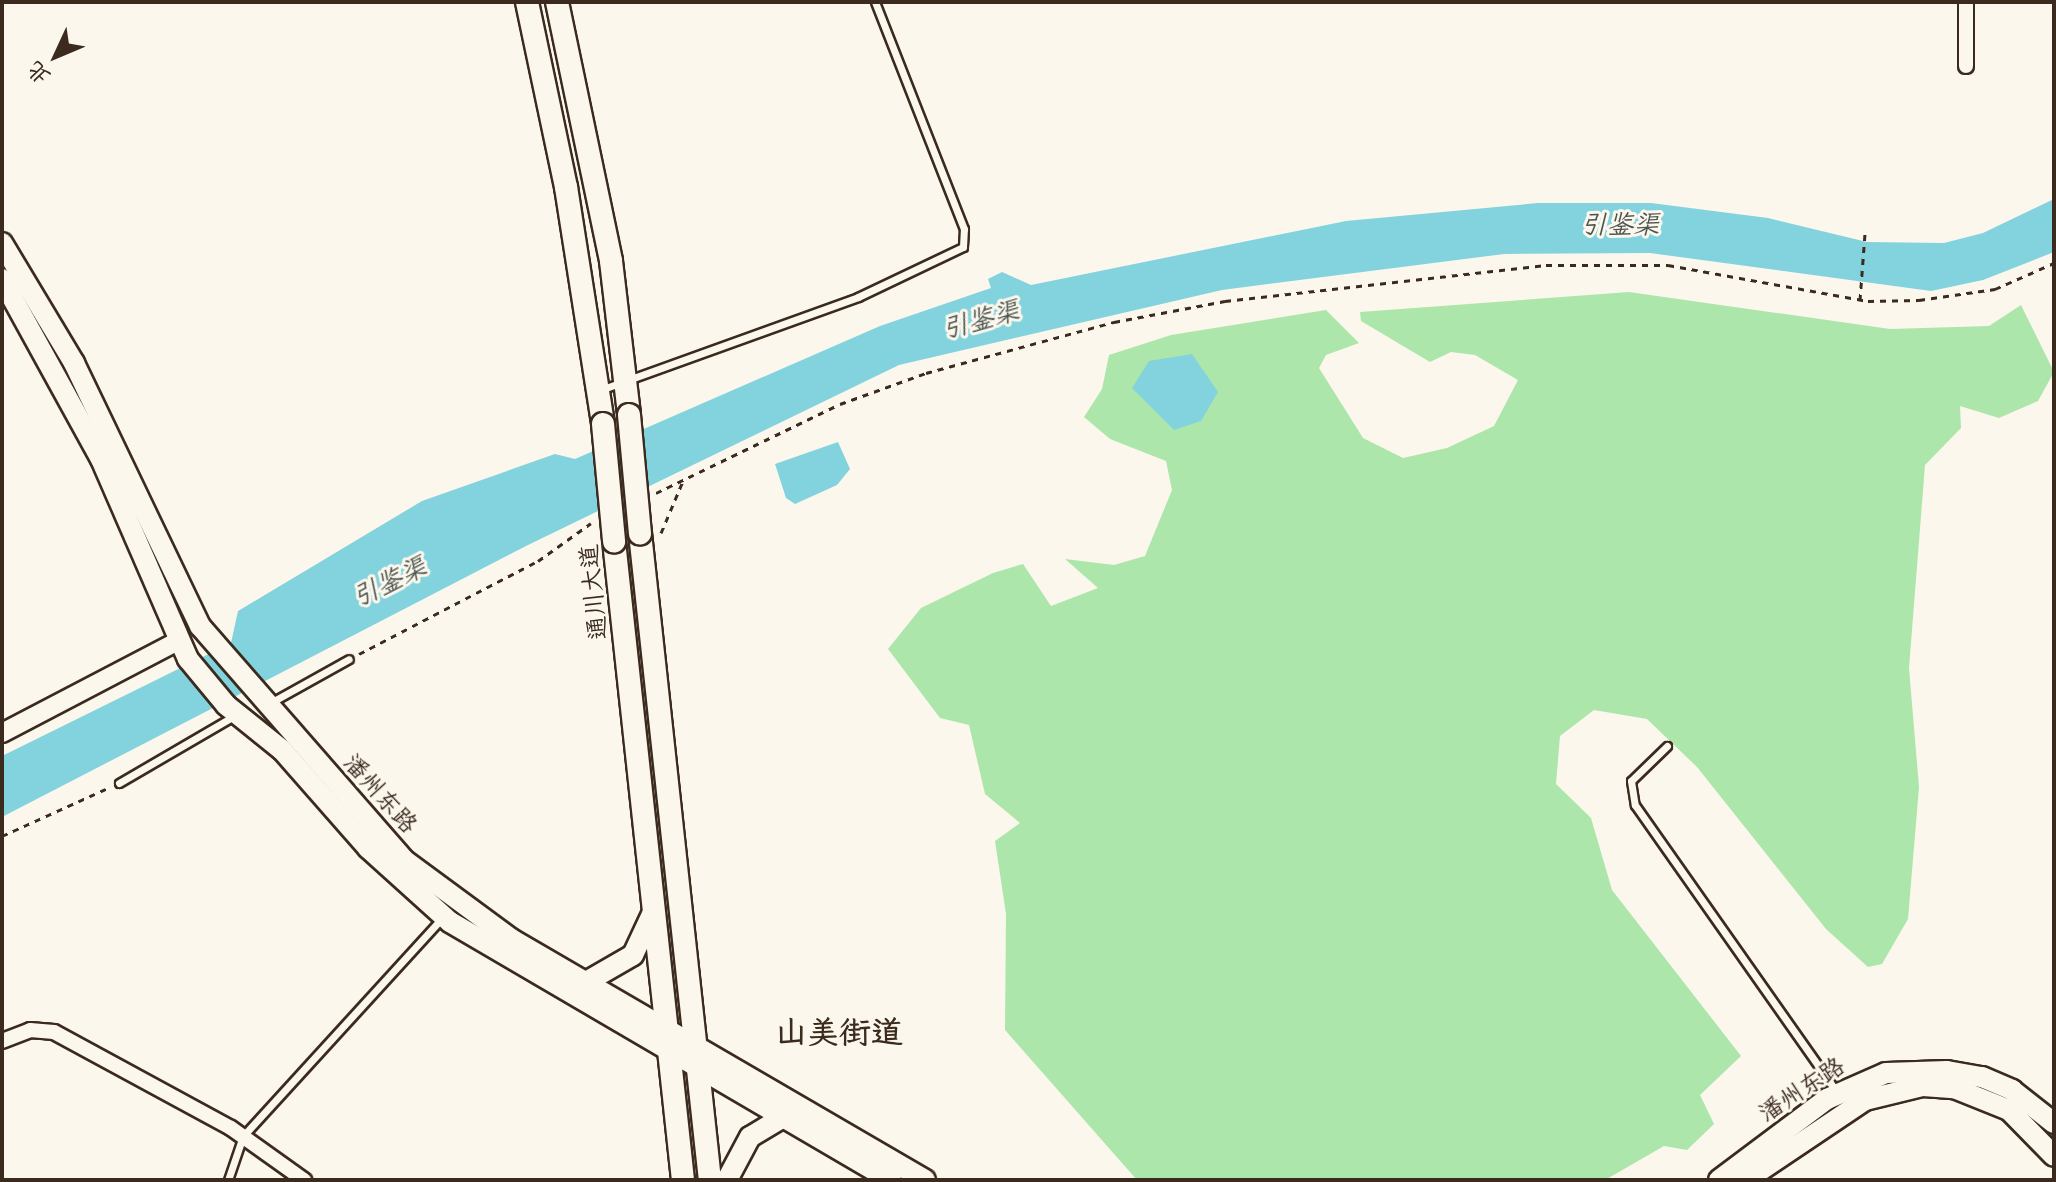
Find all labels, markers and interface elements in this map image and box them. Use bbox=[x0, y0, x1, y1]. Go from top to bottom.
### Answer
north arrow bbox=[16, 16, 96, 96]
text: 北 bbox=[21, 55, 56, 90]
water label: 引鉴渠 bbox=[1581, 210, 1659, 242]
water label: 引鉴渠 bbox=[939, 296, 1023, 346]
street label: 通川大道 bbox=[575, 543, 613, 641]
water label: 引鉴渠 bbox=[348, 552, 432, 614]
street label: 潘州东路 bbox=[337, 749, 423, 839]
district label: 山美街道 bbox=[775, 1014, 903, 1052]
street label: 潘州东路 bbox=[1754, 1052, 1850, 1128]

